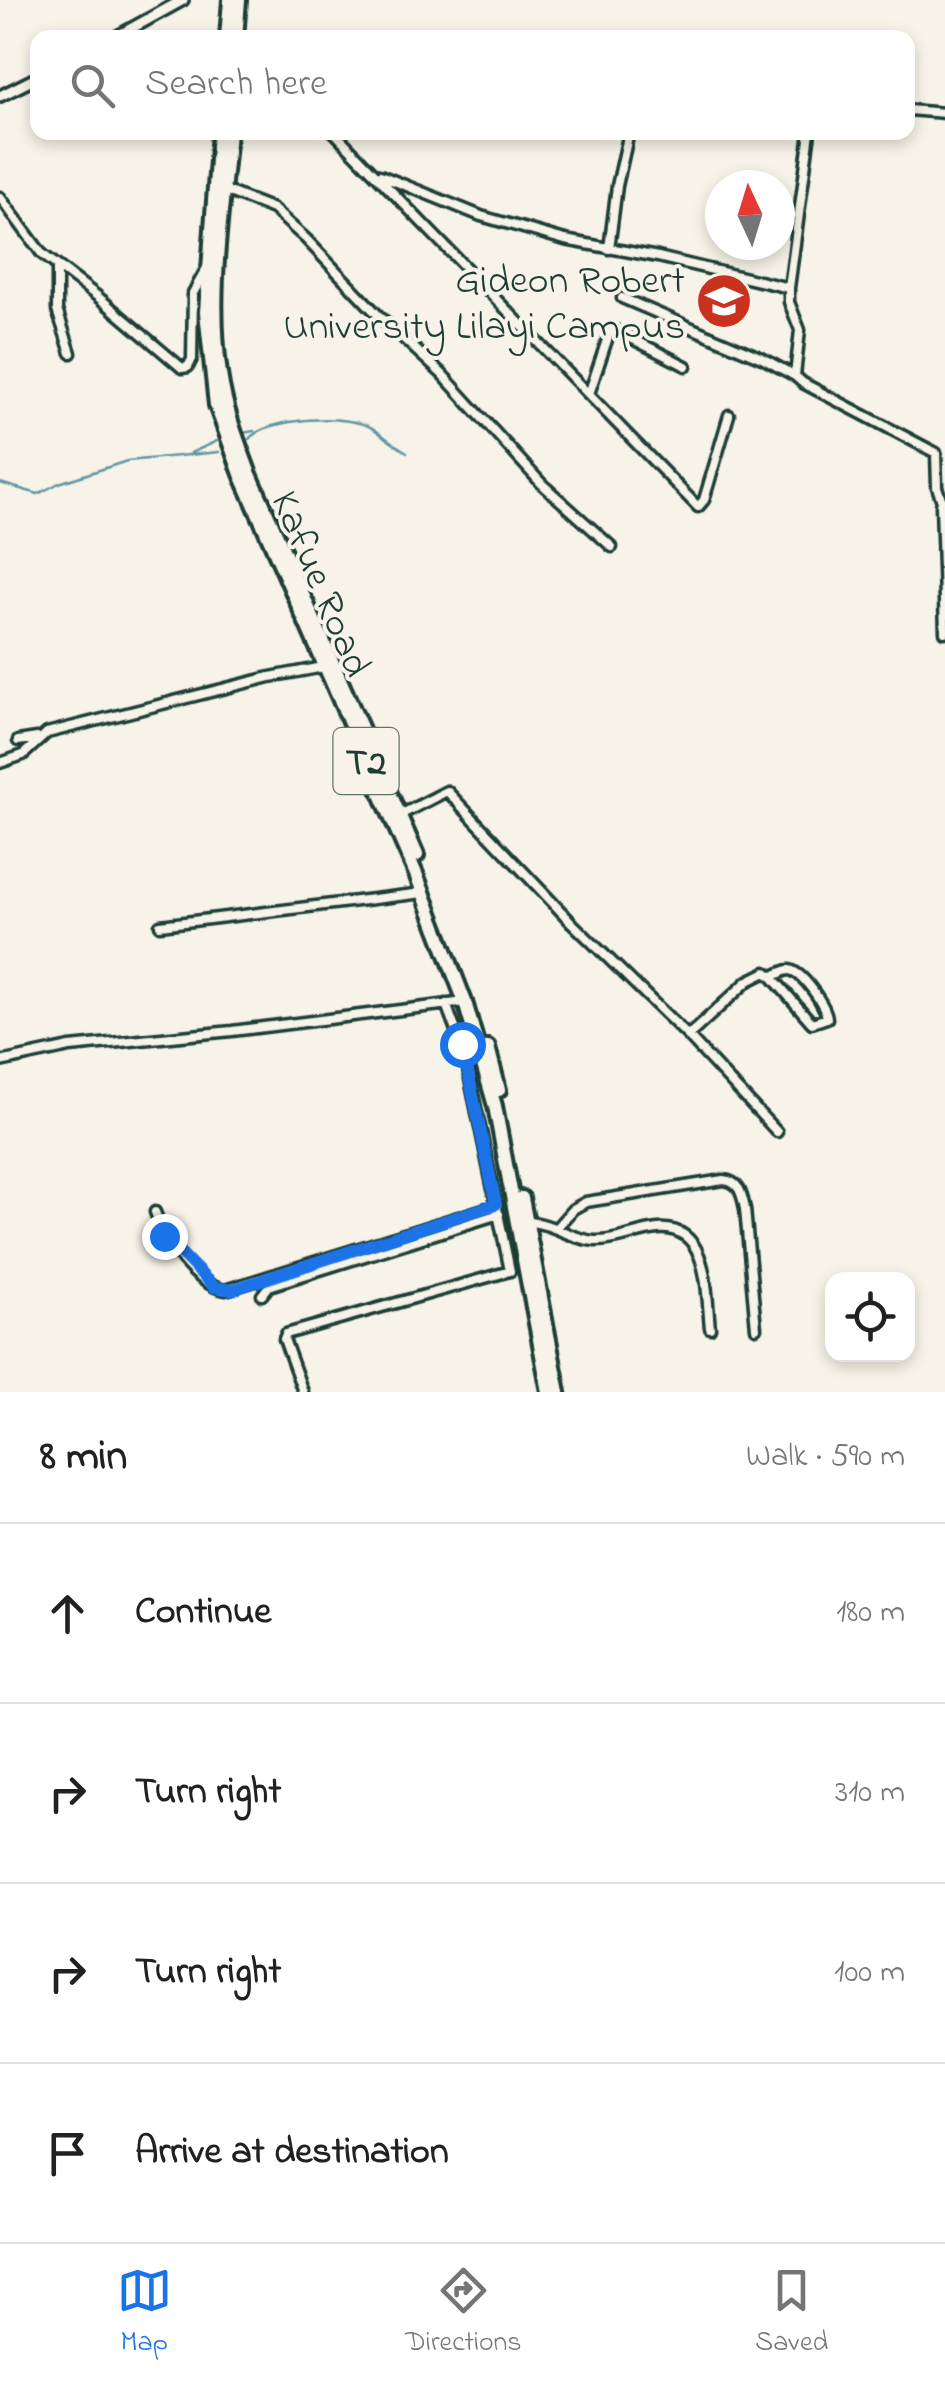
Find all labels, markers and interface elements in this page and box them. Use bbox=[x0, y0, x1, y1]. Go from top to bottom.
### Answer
search box bbox=[30, 30, 915, 140]
text: Search here bbox=[145, 57, 327, 113]
icon: search bbox=[65, 58, 120, 113]
north arrow bbox=[705, 170, 795, 260]
place label: Gideon Robert University Lilayi Campus bbox=[283, 253, 685, 358]
school or university icon: Gideon Robert University Lilayi Campus bbox=[694, 271, 754, 331]
street label: Kafue Road bbox=[253, 482, 385, 687]
road number: T2 bbox=[334, 728, 398, 794]
route start bbox=[440, 1022, 486, 1068]
route end bbox=[142, 1214, 188, 1260]
map controls bbox=[825, 1272, 915, 1362]
button: locate bbox=[825, 1272, 915, 1362]
text: 8 min bbox=[40, 1427, 127, 1488]
text: Walk · 590 m bbox=[746, 1434, 905, 1481]
text: Continue bbox=[135, 1585, 271, 1641]
icon: ahead bbox=[40, 1586, 95, 1641]
text: 180 m bbox=[836, 1590, 905, 1637]
text: Turn right bbox=[135, 1765, 281, 1821]
icon: right bbox=[40, 1766, 95, 1821]
text: 310 m bbox=[835, 1770, 905, 1817]
text: Turn right bbox=[135, 1945, 281, 2001]
icon: right bbox=[40, 1946, 95, 2001]
text: 100 m bbox=[834, 1950, 905, 1997]
text: Arrive at destination bbox=[135, 2125, 449, 2181]
icon: arrive bbox=[40, 2126, 95, 2181]
tab: Map bbox=[117, 2263, 172, 2364]
tab: Directions bbox=[405, 2263, 522, 2364]
tab: Saved bbox=[755, 2263, 828, 2364]

